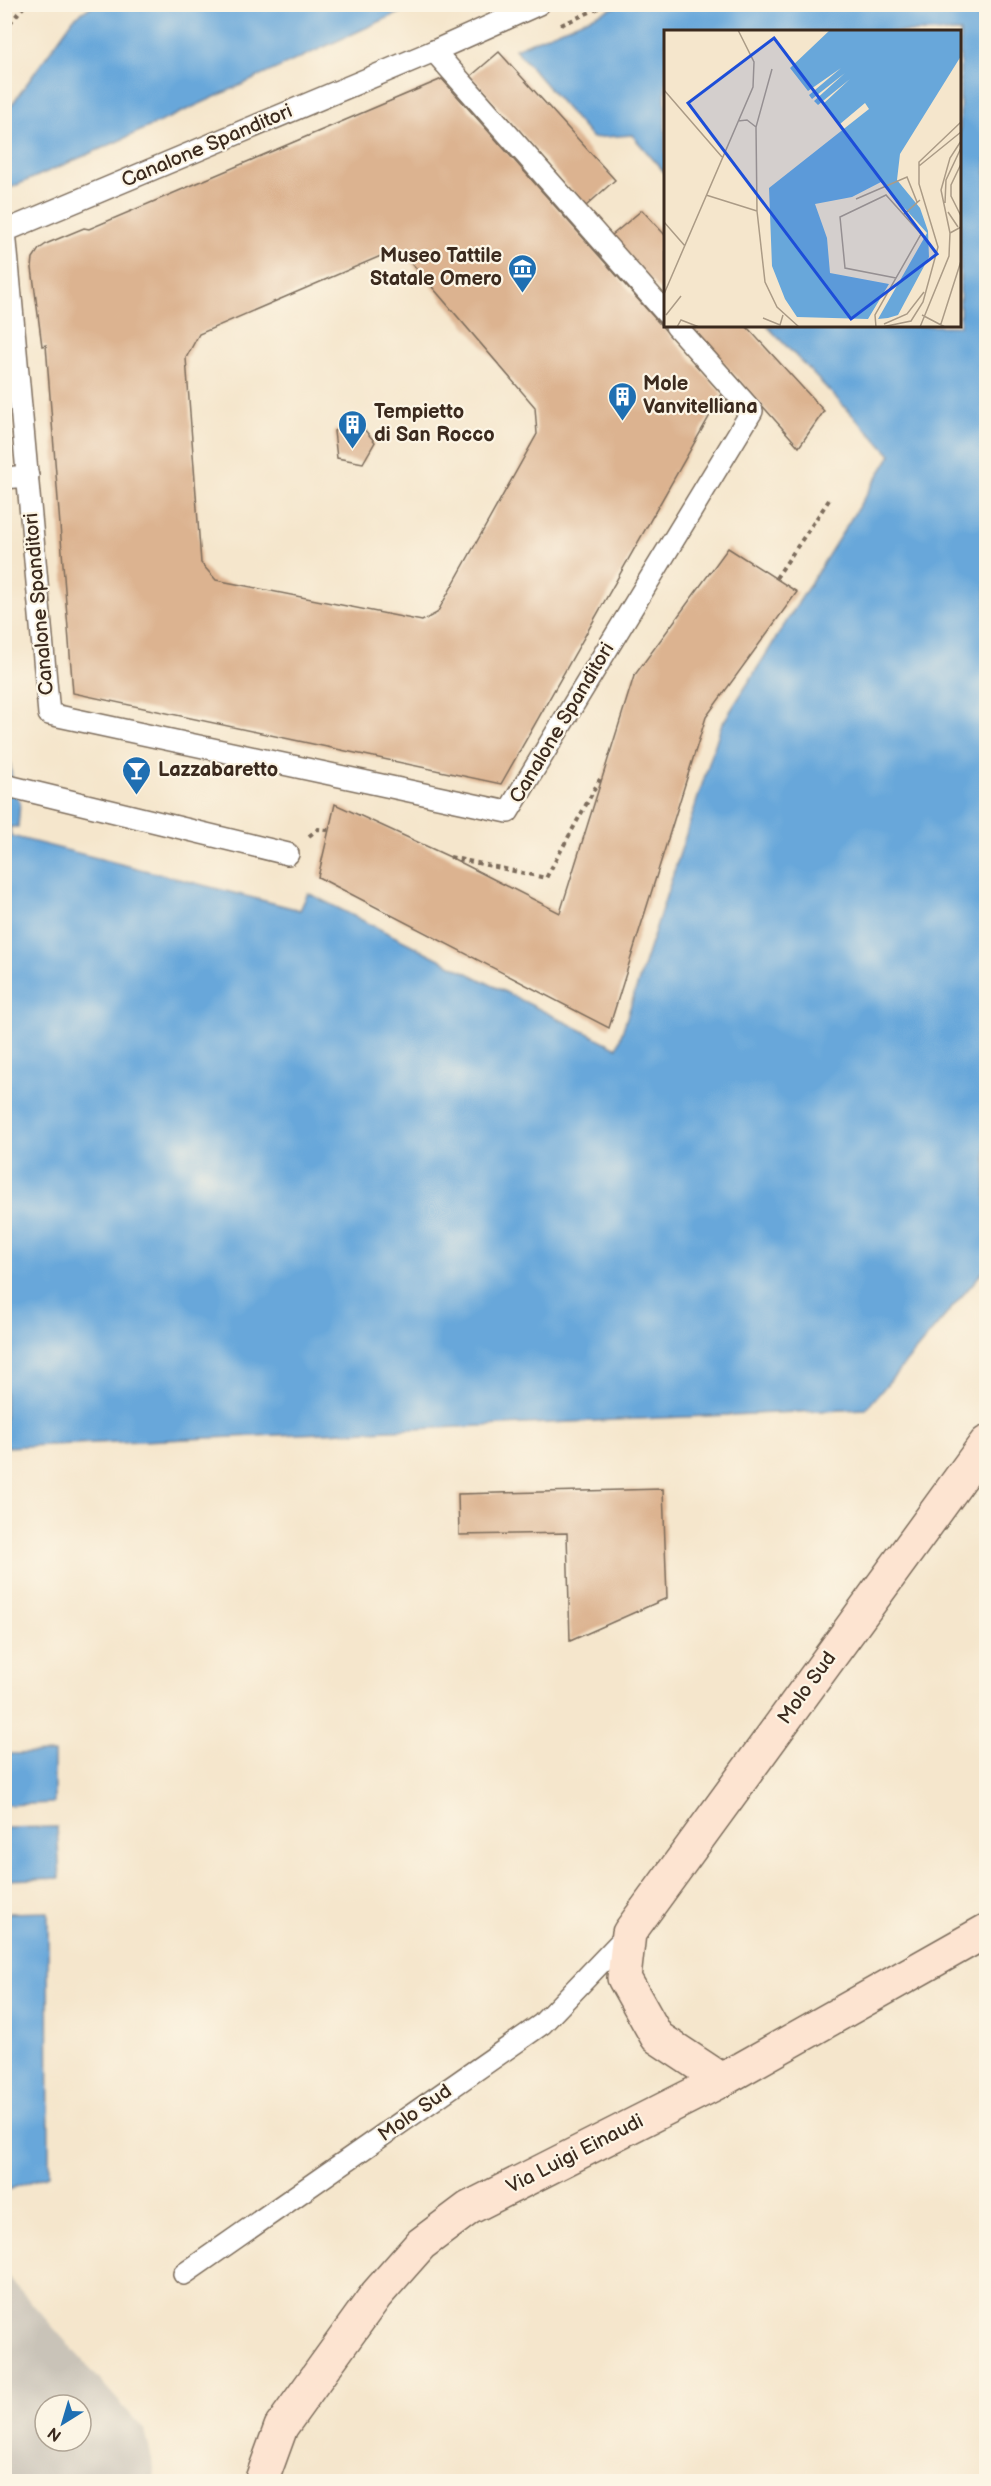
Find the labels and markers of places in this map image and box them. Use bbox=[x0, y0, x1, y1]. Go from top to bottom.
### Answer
place label: Museo Tattile Statale Omero bbox=[370, 244, 502, 291]
museum icon: Museo Tattile Statale Omero bbox=[507, 252, 539, 294]
place label: Mole Vanvitelliana bbox=[643, 372, 758, 419]
building icon: Mole Vanvitelliana bbox=[606, 380, 638, 422]
place label: Tempietto di San Rocco bbox=[374, 400, 495, 447]
building icon: Tempietto di San Rocco bbox=[337, 408, 369, 450]
bar icon: Lazzabaretto bbox=[121, 754, 153, 796]
place label: Lazzabaretto bbox=[158, 758, 278, 782]

